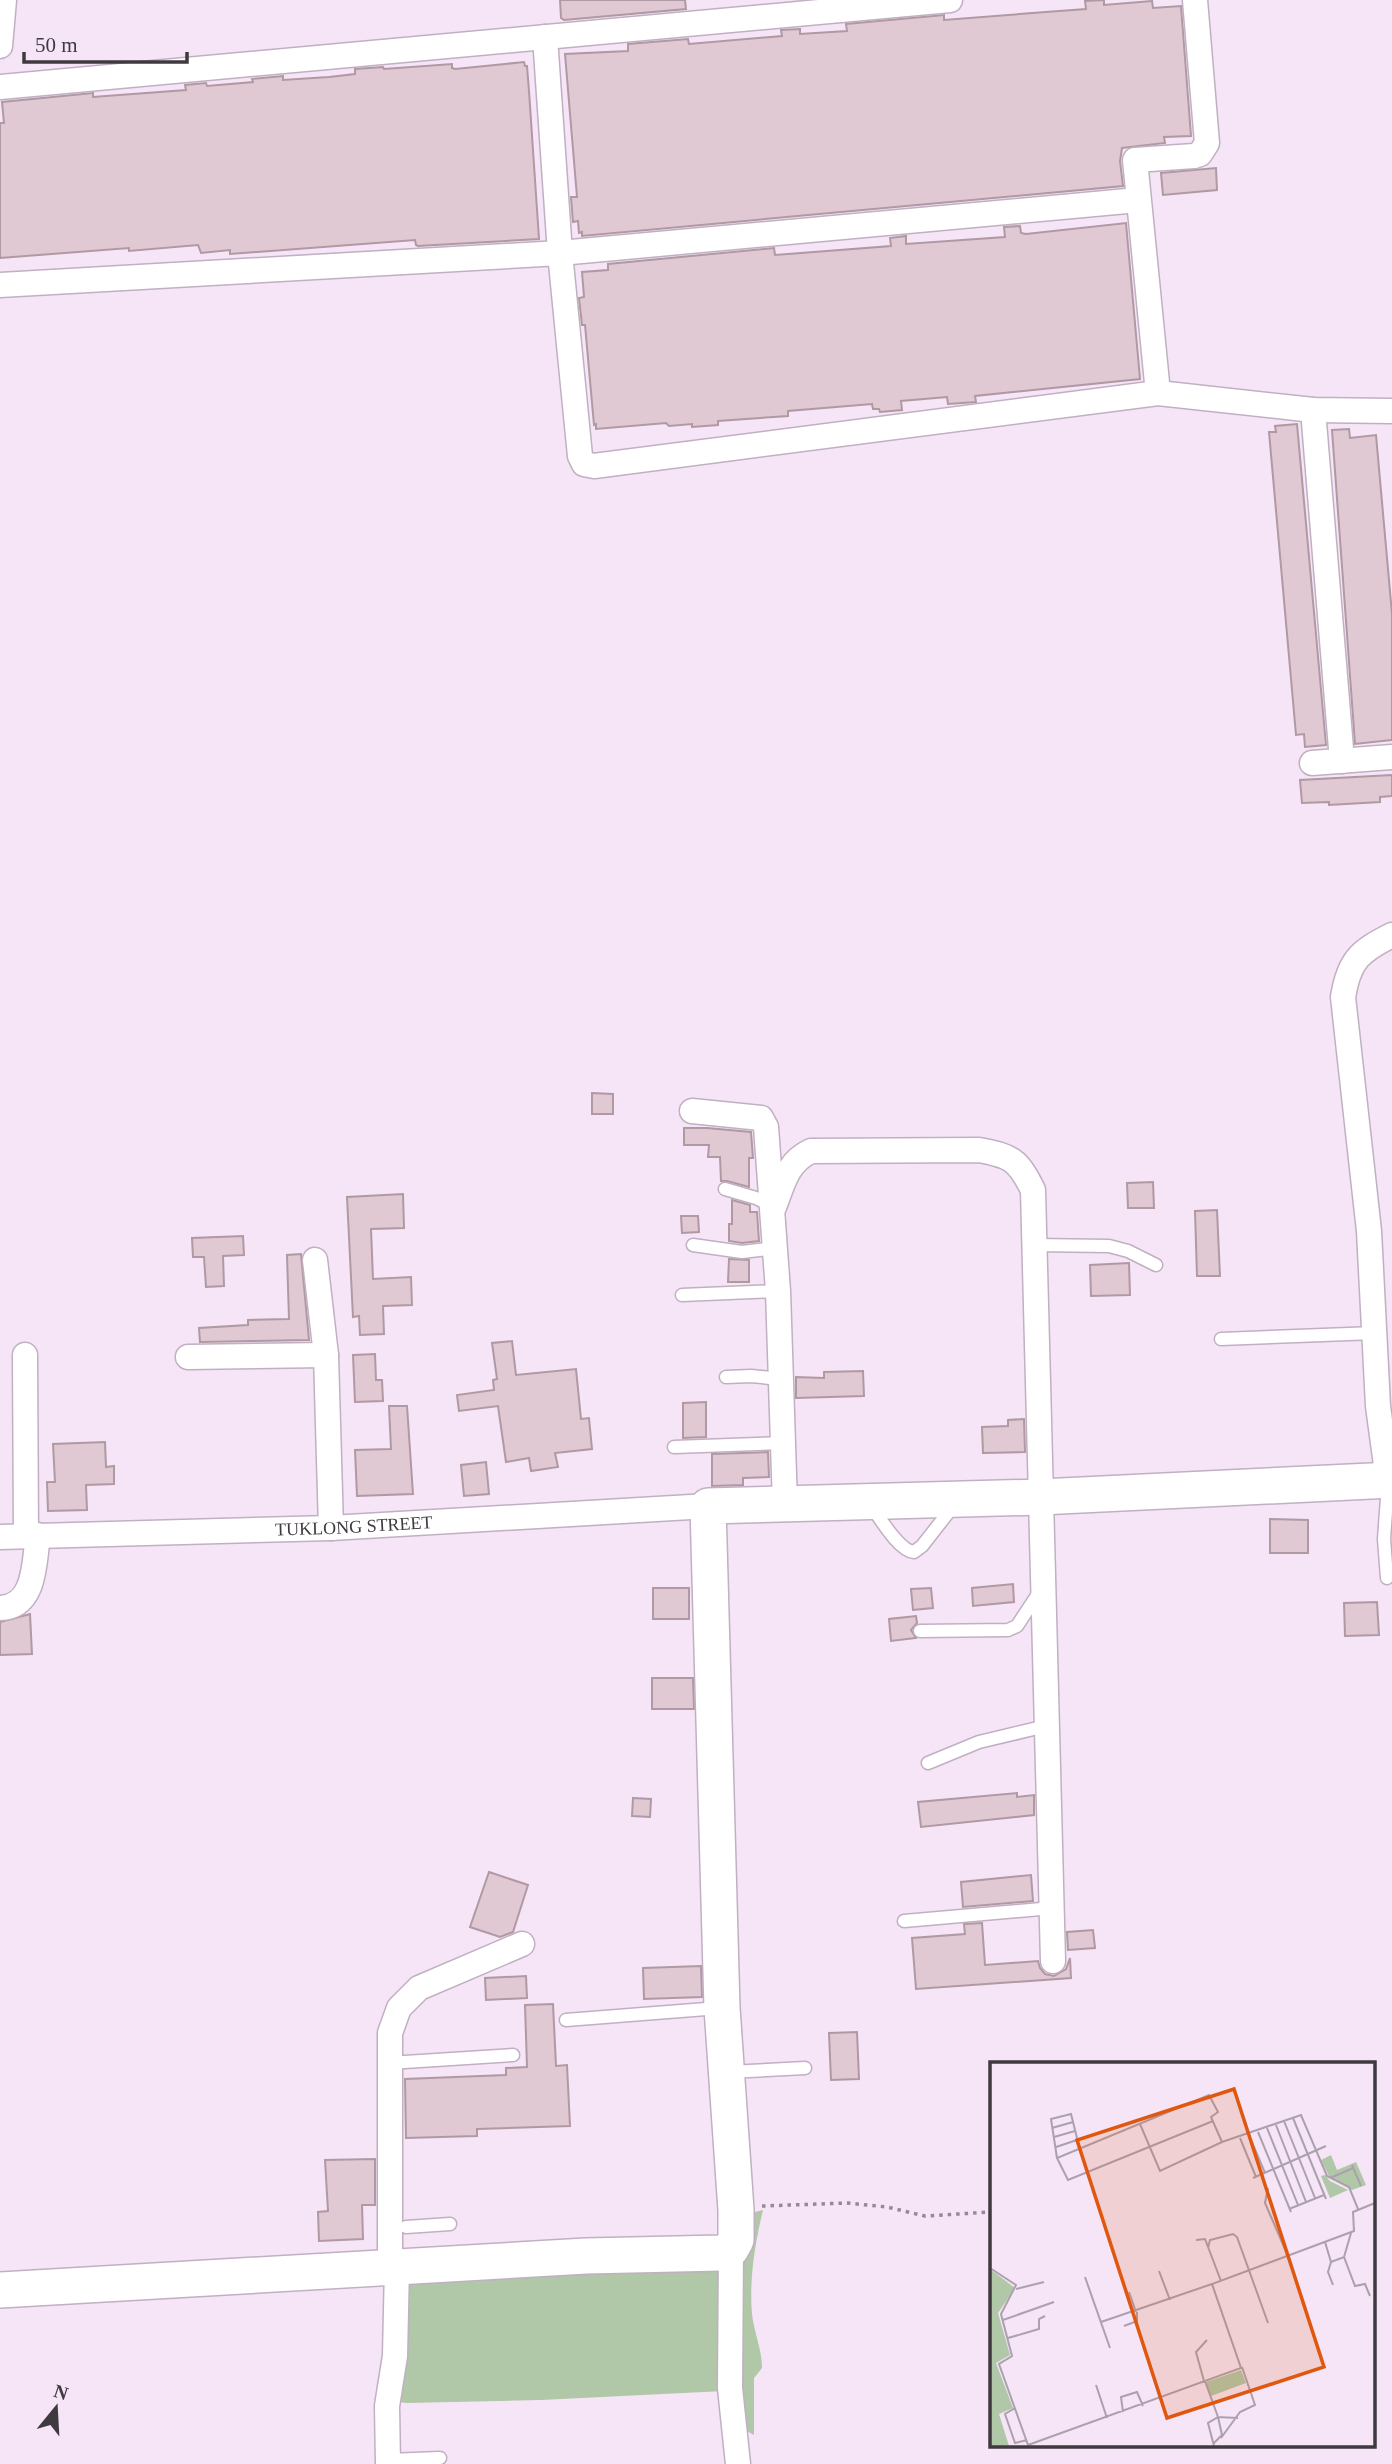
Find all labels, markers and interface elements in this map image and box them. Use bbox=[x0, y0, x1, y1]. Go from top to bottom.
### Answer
scale bar bbox=[24, 21, 187, 65]
text: 50 m bbox=[35, 33, 78, 57]
street label: TUKLONG STREET bbox=[275, 1512, 433, 1540]
inset map bbox=[990, 2062, 1374, 2446]
north arrow bbox=[21, 2373, 91, 2443]
text: N bbox=[51, 2380, 71, 2404]

